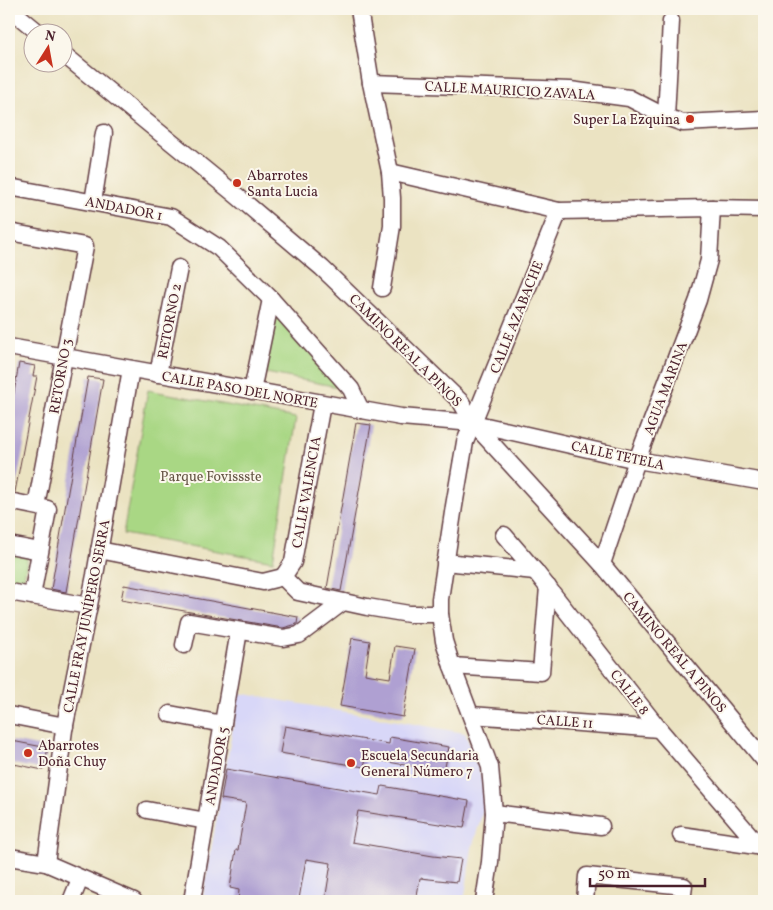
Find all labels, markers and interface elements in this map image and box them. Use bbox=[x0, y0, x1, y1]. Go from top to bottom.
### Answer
north arrow bbox=[22, 22, 72, 72]
text: N bbox=[43, 26, 57, 47]
street label: CALLE MAURICIO ZAVALA bbox=[424, 78, 596, 105]
place label: Super La Ezquina bbox=[573, 111, 680, 130]
marker: Super La Ezquina bbox=[684, 113, 696, 125]
place label: Abarrotes Santa Lucia bbox=[247, 167, 318, 202]
marker: Abarrotes Santa Lucia bbox=[231, 177, 243, 189]
street label: ANDADOR 1 bbox=[83, 193, 164, 226]
street label: CALLE AZABACHE bbox=[486, 258, 549, 377]
street label: RETORNO 2 bbox=[154, 282, 187, 361]
street label: CAMINO REAL A PINOS bbox=[344, 290, 466, 412]
street label: RETORNO 3 bbox=[46, 337, 77, 415]
street label: AGUA MARINA bbox=[640, 339, 693, 438]
street label: CALLE PASO DEL NORTE bbox=[160, 367, 319, 414]
street label: CALLE VALENCIA bbox=[288, 435, 327, 550]
street label: CALLE TETELA bbox=[569, 437, 666, 476]
park label: Parque Fovissste bbox=[160, 468, 262, 487]
street label: CALLE FRAY JUNÍPERO SERRA bbox=[59, 518, 116, 715]
street label: CAMINO REAL A PINOS bbox=[618, 588, 730, 718]
street label: CALLE 8 bbox=[605, 666, 653, 720]
street label: CALLE 11 bbox=[536, 711, 594, 734]
street label: ANDADOR 5 bbox=[201, 725, 234, 807]
place label: Abarrotes Doña Chuy bbox=[38, 737, 107, 772]
marker: Abarrotes Doña Chuy bbox=[22, 747, 34, 759]
place label: Escuela Secundaria General Número 7 bbox=[361, 747, 479, 782]
marker: Escuela Secundaria General Número 7 bbox=[345, 757, 357, 769]
scale bar bbox=[590, 855, 706, 887]
text: 50 m bbox=[598, 864, 630, 885]

